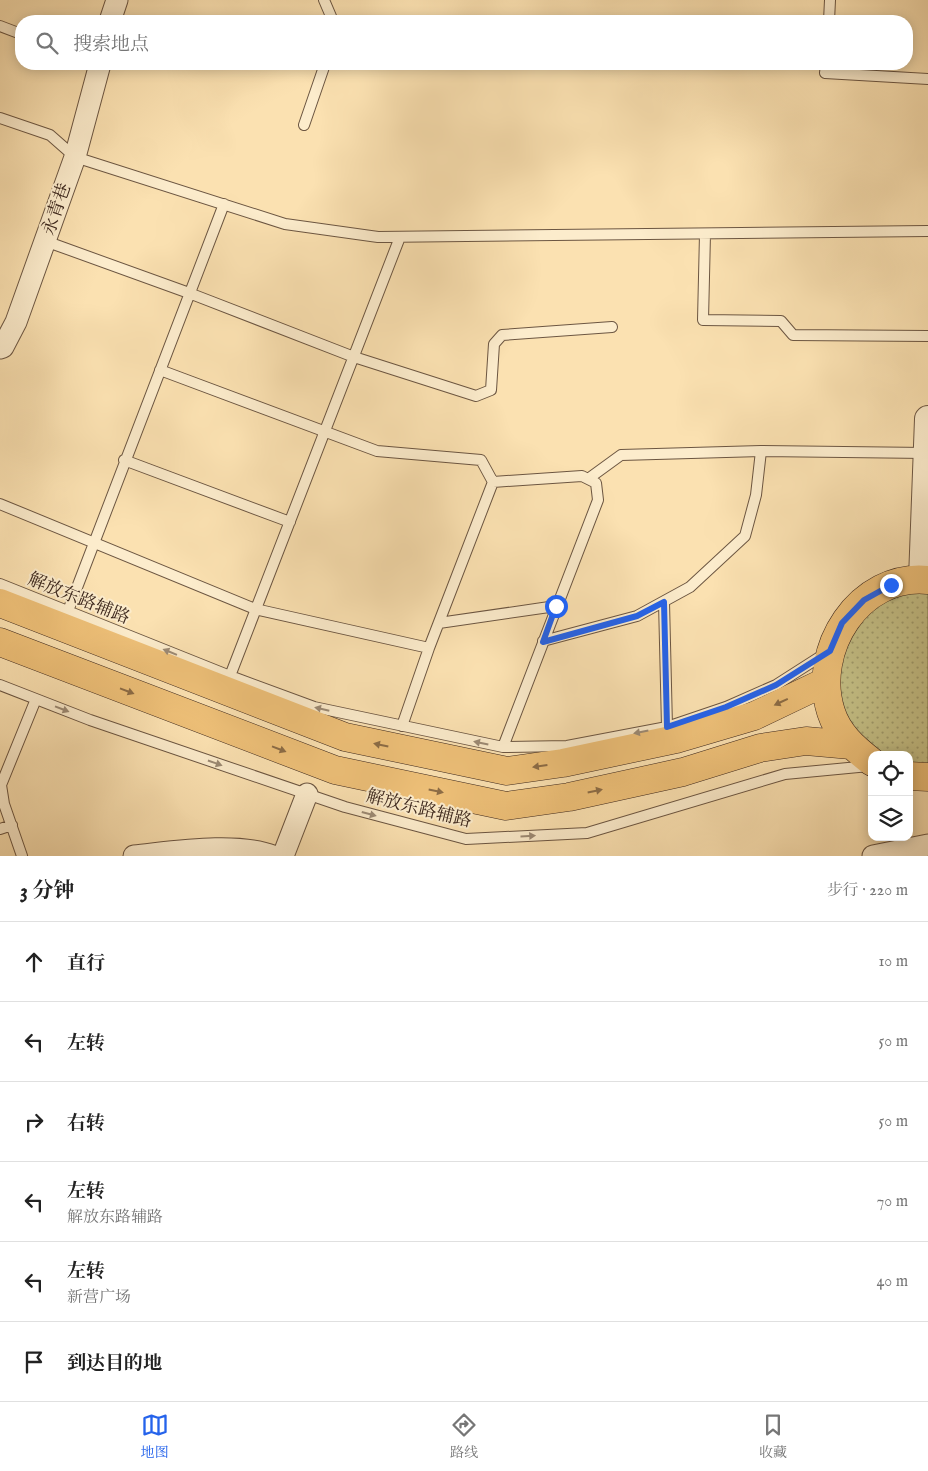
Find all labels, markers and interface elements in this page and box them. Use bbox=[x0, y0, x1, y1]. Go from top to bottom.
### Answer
search box bbox=[15, 15, 913, 70]
icon: search bbox=[33, 29, 61, 57]
text: 搜索地点 bbox=[73, 33, 149, 57]
street label: 永青巷 bbox=[38, 180, 77, 239]
street label: 解放东路辅路 bbox=[24, 568, 133, 630]
route end bbox=[880, 574, 903, 597]
route start bbox=[545, 595, 568, 618]
one-way arrow bbox=[162, 648, 177, 655]
one-way arrow bbox=[120, 687, 135, 695]
one-way arrow bbox=[774, 699, 788, 707]
one-way arrow bbox=[313, 704, 329, 712]
one-way arrow bbox=[55, 705, 70, 713]
one-way arrow bbox=[633, 728, 649, 736]
one-way arrow bbox=[472, 738, 488, 746]
one-way arrow bbox=[373, 741, 388, 749]
one-way arrow bbox=[272, 745, 287, 753]
map controls bbox=[868, 751, 913, 841]
button: locate bbox=[868, 751, 913, 796]
one-way arrow bbox=[208, 759, 223, 767]
one-way arrow bbox=[532, 762, 548, 770]
street label: 解放东路辅路 bbox=[363, 785, 474, 834]
one-way arrow bbox=[428, 787, 443, 795]
one-way arrow bbox=[588, 787, 603, 795]
button: layers bbox=[868, 796, 913, 841]
one-way arrow bbox=[362, 810, 377, 818]
one-way arrow bbox=[521, 832, 537, 840]
text: 3 分钟 bbox=[20, 878, 74, 905]
text: 步行 · 220 m bbox=[827, 881, 908, 901]
icon: ahead bbox=[20, 948, 48, 976]
text: 直行 bbox=[67, 952, 105, 976]
text: 10 m bbox=[878, 952, 908, 972]
icon: left bbox=[20, 1028, 48, 1056]
text: 左转 bbox=[67, 1032, 105, 1056]
text: 50 m bbox=[879, 1032, 908, 1052]
icon: right bbox=[20, 1108, 48, 1136]
text: 右转 bbox=[67, 1112, 105, 1136]
text: 50 m bbox=[879, 1112, 908, 1132]
text: 左转 bbox=[67, 1180, 105, 1204]
icon: left bbox=[20, 1188, 48, 1216]
text: 70 m bbox=[877, 1192, 908, 1212]
text: 解放东路辅路 bbox=[67, 1208, 163, 1228]
text: 左转 bbox=[67, 1260, 105, 1284]
icon: left bbox=[20, 1268, 48, 1296]
text: 40 m bbox=[876, 1272, 908, 1292]
text: 新营广场 bbox=[67, 1288, 131, 1308]
icon: arrive bbox=[20, 1348, 48, 1376]
text: 到达目的地 bbox=[67, 1352, 162, 1376]
tab: 地图 bbox=[141, 1411, 169, 1462]
tab: 路线 bbox=[450, 1411, 478, 1462]
tab: 收藏 bbox=[759, 1411, 787, 1462]

